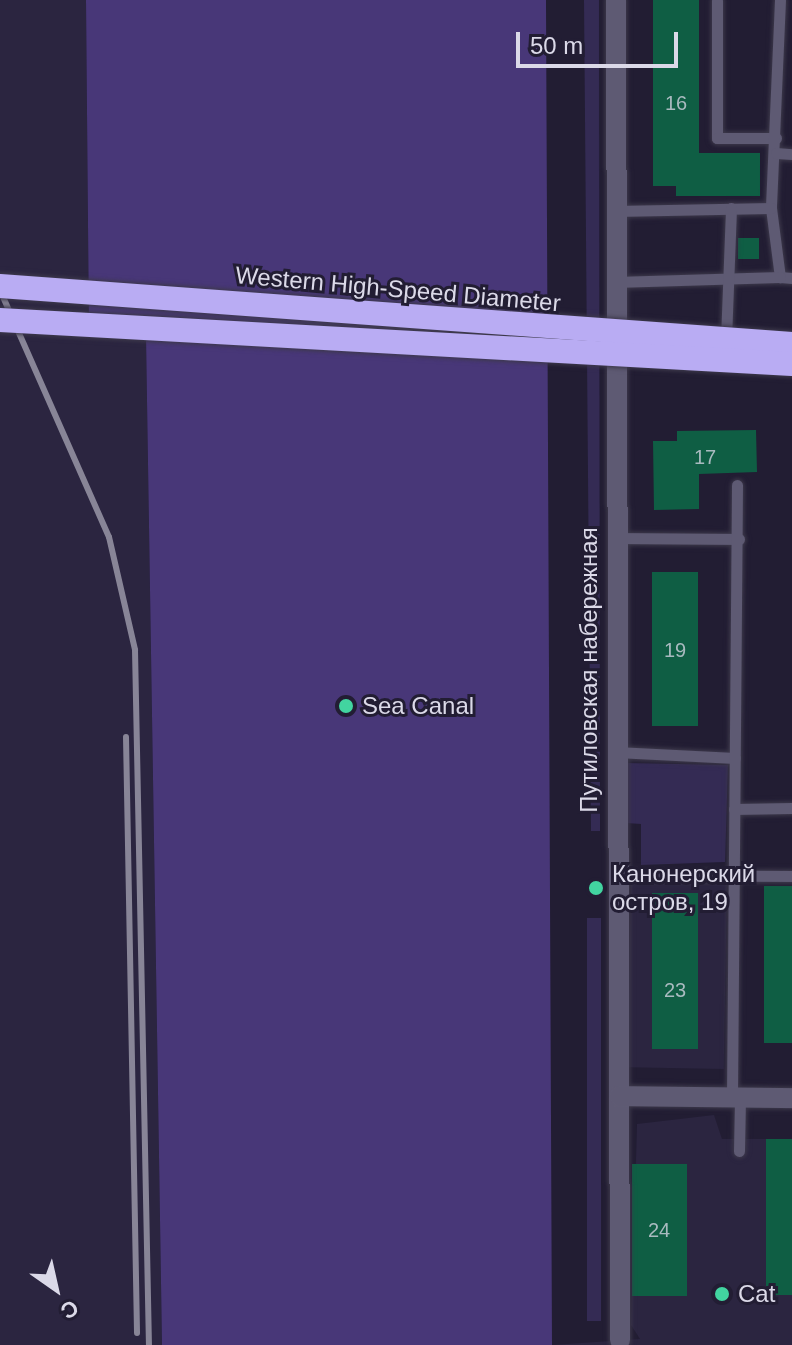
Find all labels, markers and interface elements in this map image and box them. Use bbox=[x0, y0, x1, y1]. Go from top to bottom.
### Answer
scale bar bbox=[520, 16, 682, 66]
text: 50 m bbox=[530, 32, 583, 59]
house number: 16 bbox=[665, 91, 687, 115]
street label: Western High-Speed Diameter bbox=[234, 260, 562, 318]
house number: 17 bbox=[694, 445, 716, 469]
street label: Путиловская набережная bbox=[575, 527, 603, 813]
house number: 19 bbox=[664, 638, 686, 662]
place label: Sea Canal bbox=[362, 692, 474, 720]
marker: Sea Canal bbox=[337, 697, 355, 715]
place label: Канонерский остров, 19 bbox=[612, 860, 755, 916]
marker: Канонерский остров, 19 bbox=[587, 879, 605, 897]
house number: 23 bbox=[664, 978, 686, 1002]
house number: 24 bbox=[648, 1218, 670, 1242]
north arrow bbox=[16, 1249, 96, 1329]
place label: Cat bbox=[738, 1280, 775, 1308]
marker: Cat bbox=[713, 1285, 731, 1303]
text: С bbox=[56, 1295, 83, 1324]

